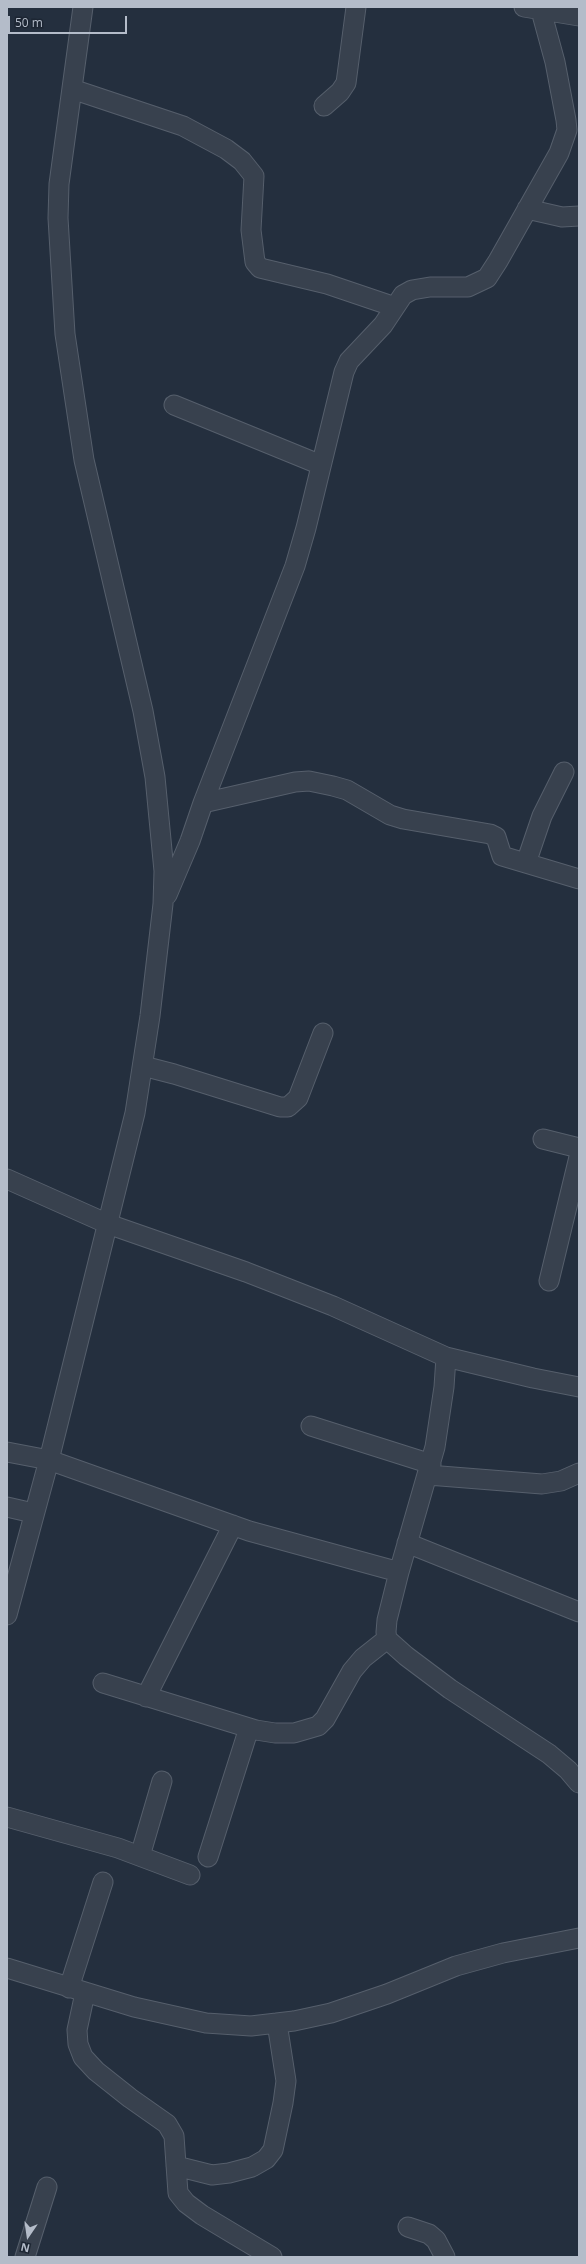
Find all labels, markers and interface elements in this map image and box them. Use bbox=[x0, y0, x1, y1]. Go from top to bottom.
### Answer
scale bar bbox=[10, 8, 129, 34]
text: 50 m bbox=[15, 14, 43, 31]
north arrow bbox=[8, 2216, 48, 2256]
text: N bbox=[19, 2240, 31, 2256]

